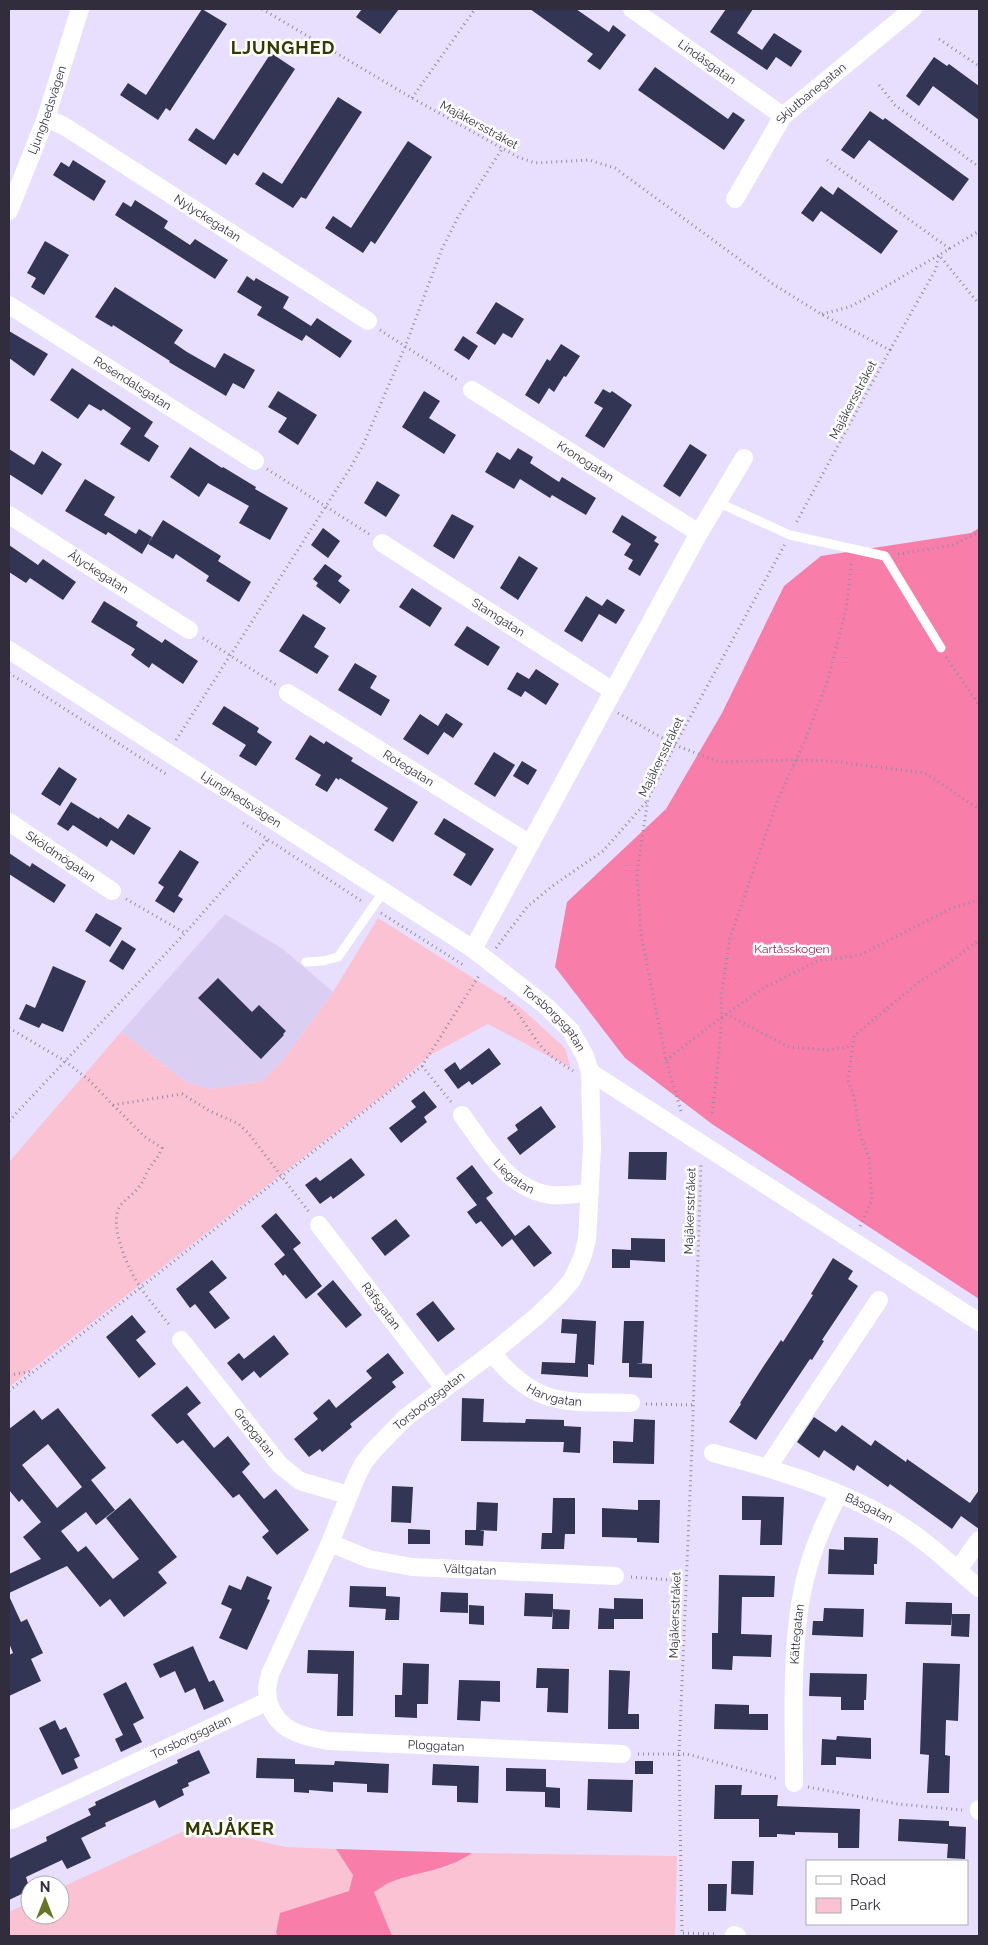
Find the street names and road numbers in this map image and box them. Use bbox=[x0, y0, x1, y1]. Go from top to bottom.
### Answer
street label: Lindåsgatan bbox=[675, 37, 739, 88]
street label: Skjutbanegatan bbox=[773, 60, 849, 126]
street label: Ljunghedsvägen bbox=[25, 64, 69, 156]
street label: Majåkersstråket bbox=[438, 98, 520, 152]
street label: Nylyckegatan bbox=[171, 191, 243, 244]
street label: Rosendalsgatan bbox=[91, 353, 174, 413]
street label: Majåkersstråket bbox=[826, 358, 880, 442]
street label: Kronogatan bbox=[554, 438, 616, 485]
street label: Ålyckegatan bbox=[66, 548, 131, 596]
street label: Stamgatan bbox=[469, 595, 527, 640]
street label: Majåkersstråket bbox=[636, 715, 686, 799]
street label: Rotegatan bbox=[381, 747, 436, 789]
street label: Ljunghedsvägen bbox=[198, 769, 284, 830]
street label: Sköldmögatan bbox=[23, 828, 98, 885]
street label: Torsborgsgatan bbox=[519, 983, 588, 1054]
street label: Liegatan bbox=[490, 1156, 536, 1197]
street label: Majåkersstråket bbox=[681, 1167, 699, 1255]
street label: Räfsgatan bbox=[359, 1280, 404, 1332]
street label: Torsborgsgatan bbox=[391, 1369, 467, 1433]
street label: Harvgatan bbox=[524, 1381, 582, 1409]
street label: Grepgatan bbox=[231, 1405, 278, 1460]
street label: Båsgatan bbox=[843, 1490, 896, 1526]
street label: Vältgatan bbox=[443, 1561, 497, 1578]
street label: Majåkersstråket bbox=[666, 1571, 684, 1659]
street label: Kättegatan bbox=[787, 1603, 807, 1665]
street label: Torsborgsgatan bbox=[149, 1712, 233, 1762]
street label: Ploggatan bbox=[407, 1738, 465, 1754]

